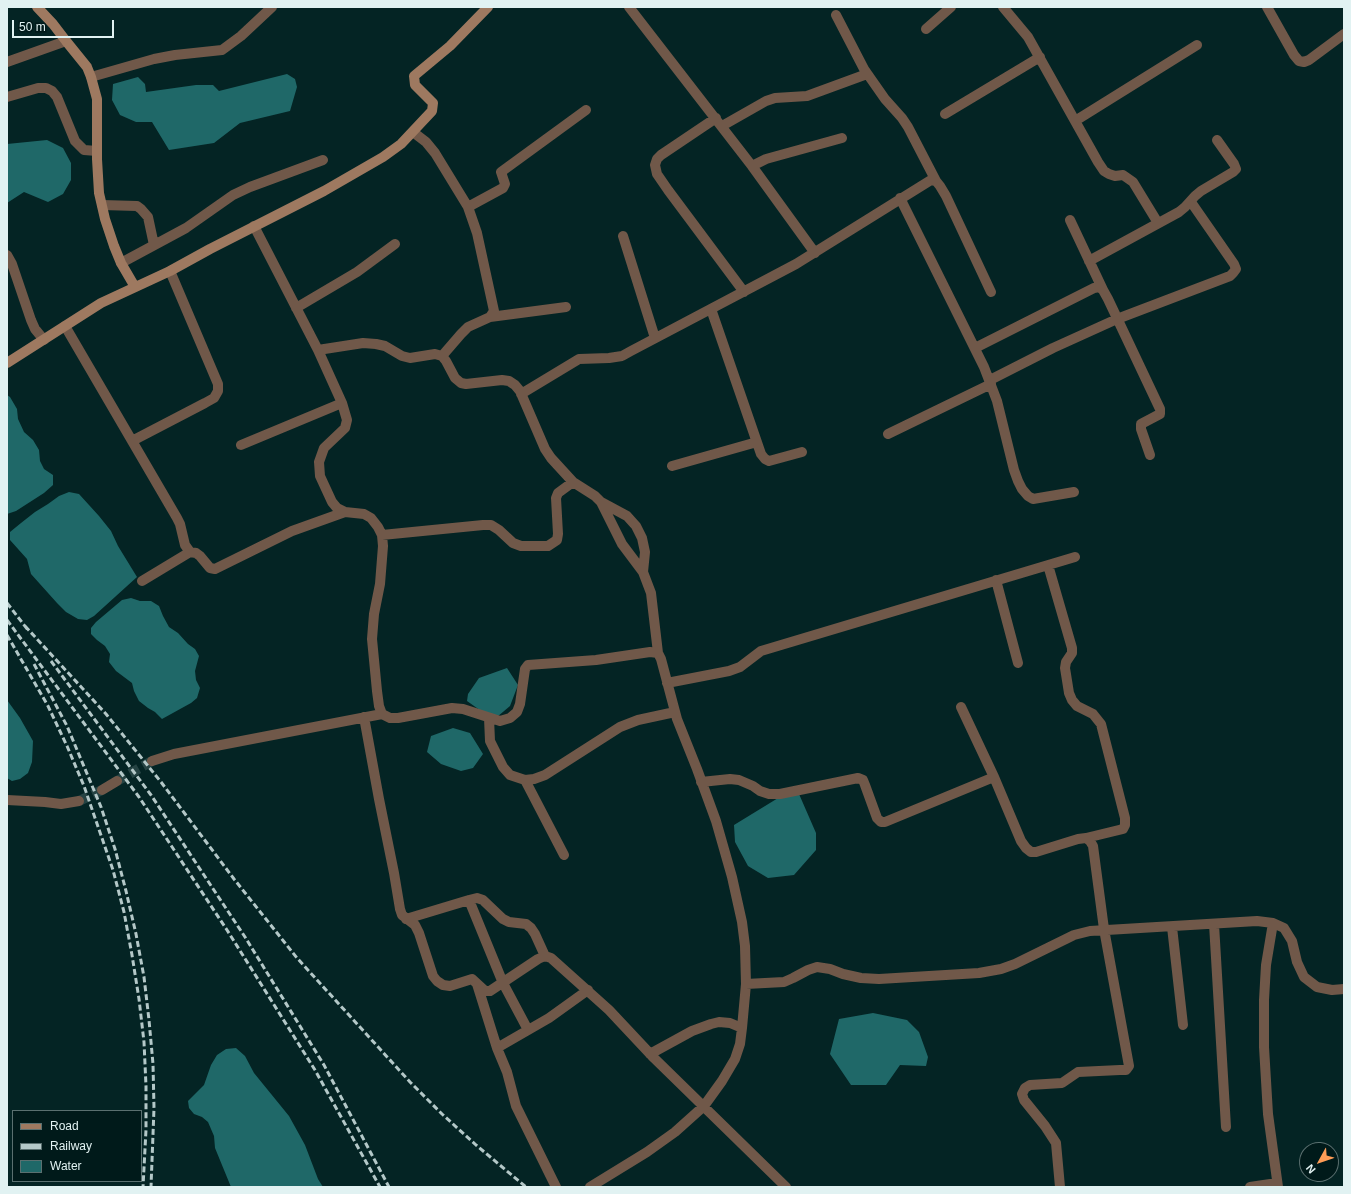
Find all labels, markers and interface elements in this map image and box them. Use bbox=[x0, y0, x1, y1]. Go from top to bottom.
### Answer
scale bar bbox=[14, 12, 116, 38]
text: 50 m bbox=[19, 20, 46, 34]
legend bbox=[12, 1110, 142, 1182]
text: Road bbox=[50, 1119, 79, 1133]
text: Railway bbox=[50, 1139, 92, 1153]
north arrow bbox=[1299, 1142, 1339, 1182]
text: Water bbox=[50, 1159, 82, 1173]
text: N bbox=[1303, 1162, 1318, 1176]

